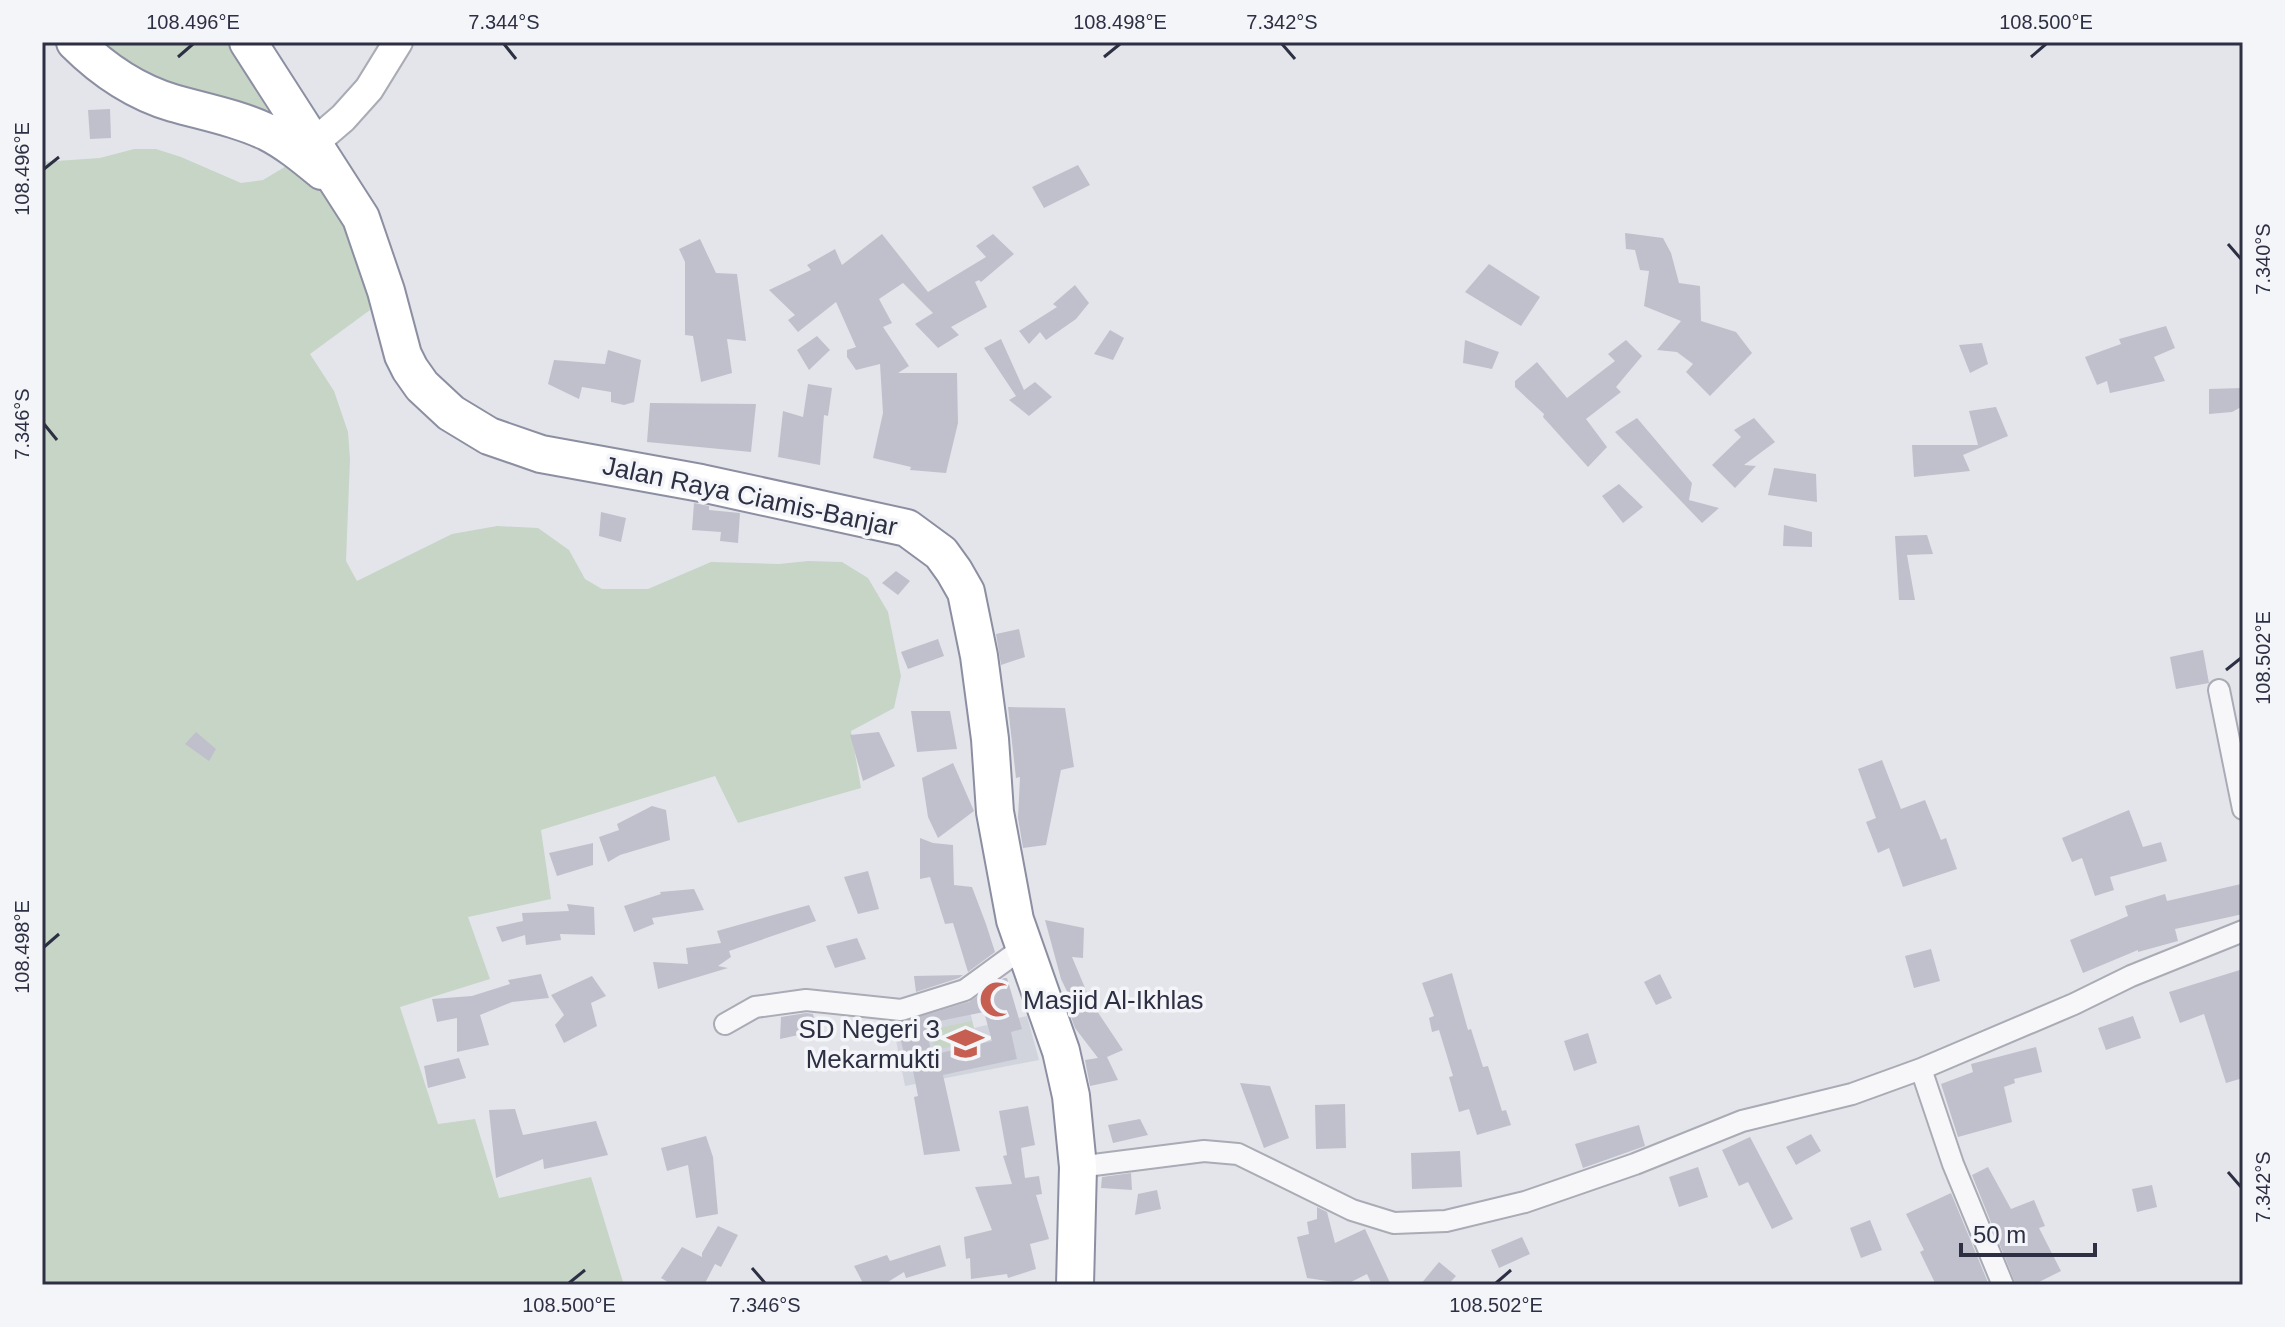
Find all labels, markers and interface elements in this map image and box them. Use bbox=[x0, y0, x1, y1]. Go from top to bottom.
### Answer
text: 108.496°E bbox=[146, 11, 240, 33]
text: 7.344°S bbox=[468, 11, 540, 33]
text: 108.498°E bbox=[1073, 11, 1167, 33]
text: 7.342°S bbox=[1246, 11, 1318, 33]
text: 108.500°E bbox=[1999, 11, 2093, 33]
text: 108.496°E bbox=[11, 122, 33, 216]
text: 7.340°S bbox=[2252, 223, 2274, 295]
text: 7.346°S bbox=[11, 388, 33, 460]
street label: Jalan Raya Ciamis-Banjar bbox=[600, 450, 900, 542]
text: 108.502°E bbox=[2252, 611, 2274, 705]
text: 108.498°E bbox=[11, 900, 33, 994]
mosque icon: Masjid Al-Ikhlas bbox=[978, 981, 1016, 1019]
place label: Masjid Al-Ikhlas bbox=[1023, 985, 1204, 1015]
place label: SD Negeri 3 Mekarmukti bbox=[798, 1014, 940, 1074]
school or university icon: SD Negeri 3 Mekarmukti bbox=[947, 1025, 985, 1063]
text: 7.342°S bbox=[2252, 1151, 2274, 1223]
scale bar bbox=[1961, 1207, 2095, 1257]
text: 50 m bbox=[1973, 1221, 2026, 1248]
text: 108.500°E bbox=[522, 1294, 616, 1316]
text: 7.346°S bbox=[729, 1294, 801, 1316]
text: 108.502°E bbox=[1449, 1294, 1543, 1316]

